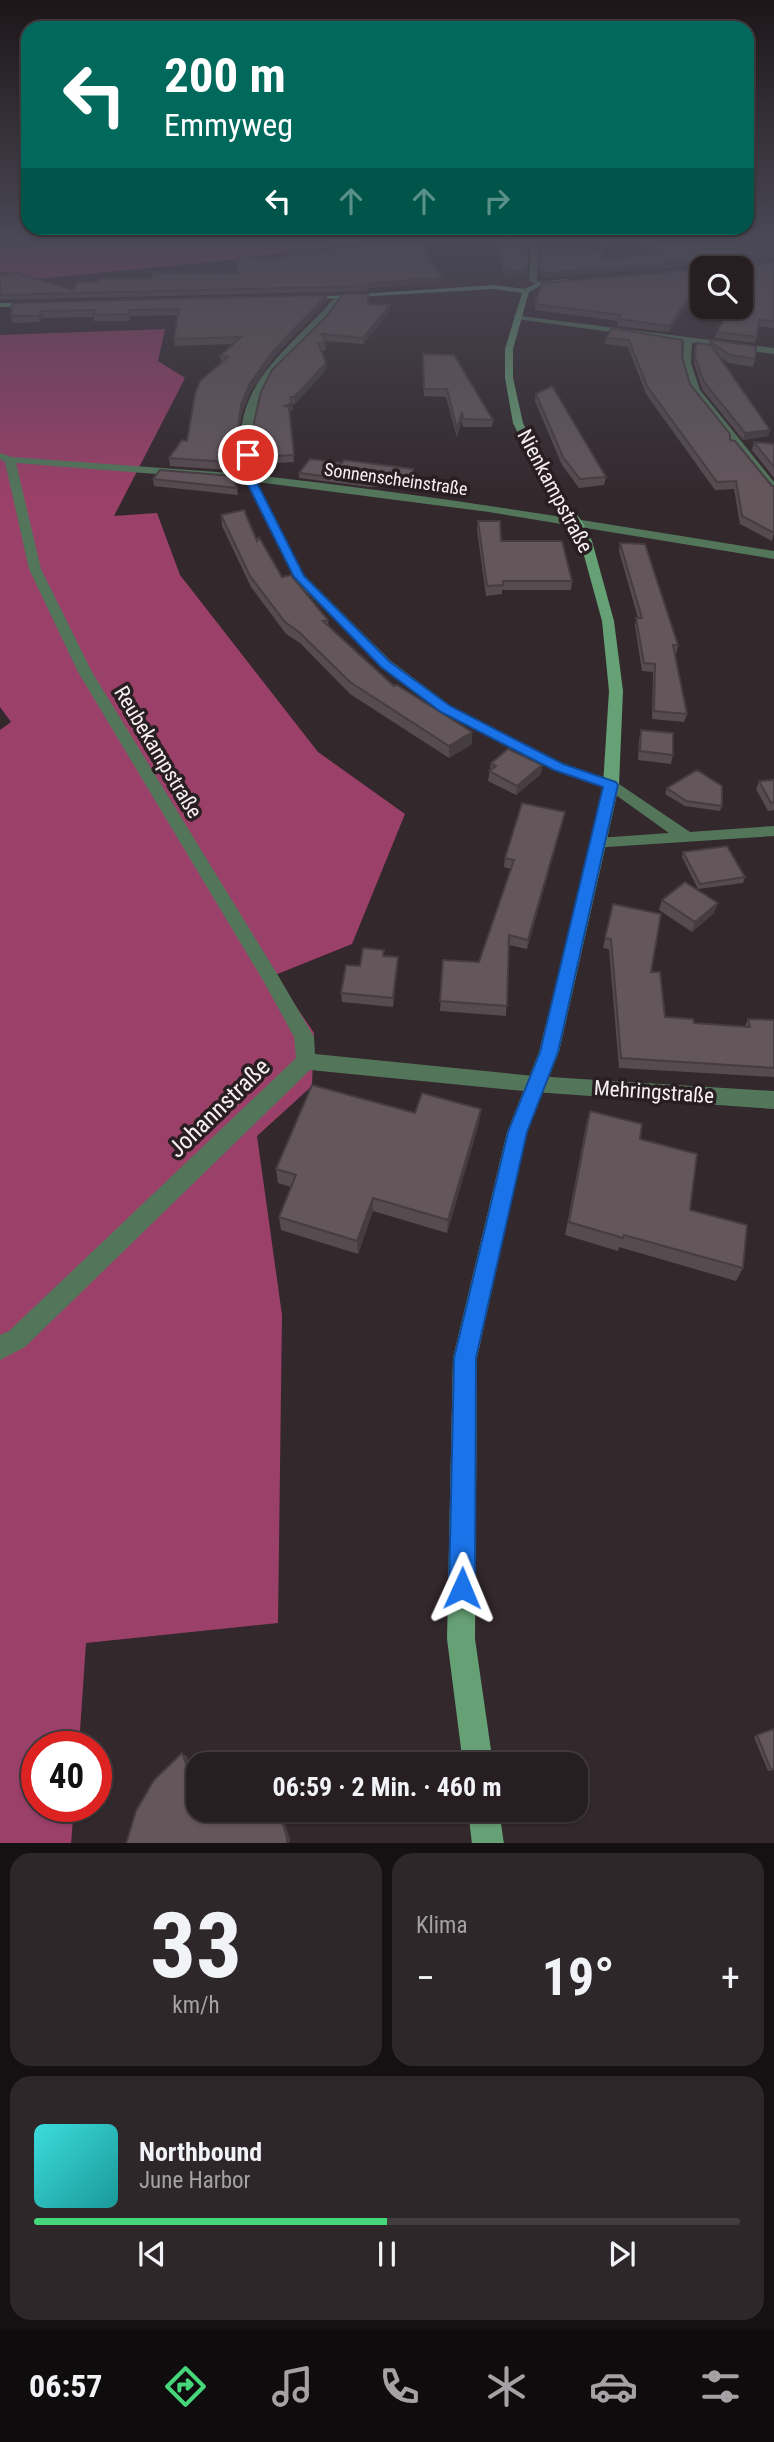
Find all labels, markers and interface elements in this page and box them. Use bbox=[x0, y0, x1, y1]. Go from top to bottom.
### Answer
text: 200 m bbox=[164, 47, 286, 104]
icon: left bbox=[49, 49, 140, 140]
text: Emmyweg bbox=[164, 106, 293, 144]
icon: left bbox=[259, 182, 297, 220]
icon: ahead bbox=[332, 182, 370, 220]
icon: ahead bbox=[405, 182, 443, 220]
icon: right bbox=[478, 182, 516, 220]
map controls bbox=[690, 256, 753, 319]
button: search bbox=[690, 256, 753, 319]
pin bbox=[218, 425, 278, 485]
street label: Nienkampstraße bbox=[512, 425, 598, 557]
icon: arrive bbox=[229, 436, 267, 474]
street label: Sonnenscheinstraße bbox=[323, 459, 469, 499]
street label: Reubekampstraße bbox=[109, 682, 207, 822]
street label: Johannstraße bbox=[162, 1053, 276, 1163]
street label: Mehringstraße bbox=[593, 1076, 715, 1108]
position arrow bbox=[425, 1551, 499, 1625]
speed limit sign: 40 bbox=[21, 1731, 112, 1822]
text: 06:59 · 2 Min. · 460 m bbox=[273, 1772, 501, 1802]
text: 33 bbox=[150, 1893, 242, 1999]
text: Klima bbox=[416, 1912, 467, 1939]
text: 19° bbox=[542, 1947, 614, 2008]
text: − bbox=[416, 1956, 435, 2000]
text: + bbox=[721, 1956, 740, 2000]
text: km/h bbox=[172, 1992, 220, 2019]
text: Northbound bbox=[139, 2137, 262, 2167]
text: June Harbor bbox=[139, 2167, 251, 2194]
icon: previous bbox=[133, 2235, 171, 2273]
icon: pause bbox=[368, 2235, 406, 2273]
icon: next bbox=[603, 2235, 641, 2273]
icon: directions bbox=[161, 2362, 210, 2411]
icon: music bbox=[268, 2362, 317, 2411]
icon: phone bbox=[375, 2362, 424, 2411]
icon: climate bbox=[482, 2362, 531, 2411]
icon: car bbox=[589, 2362, 638, 2411]
icon: filters bbox=[696, 2362, 745, 2411]
text: 06:57 bbox=[29, 2367, 102, 2405]

